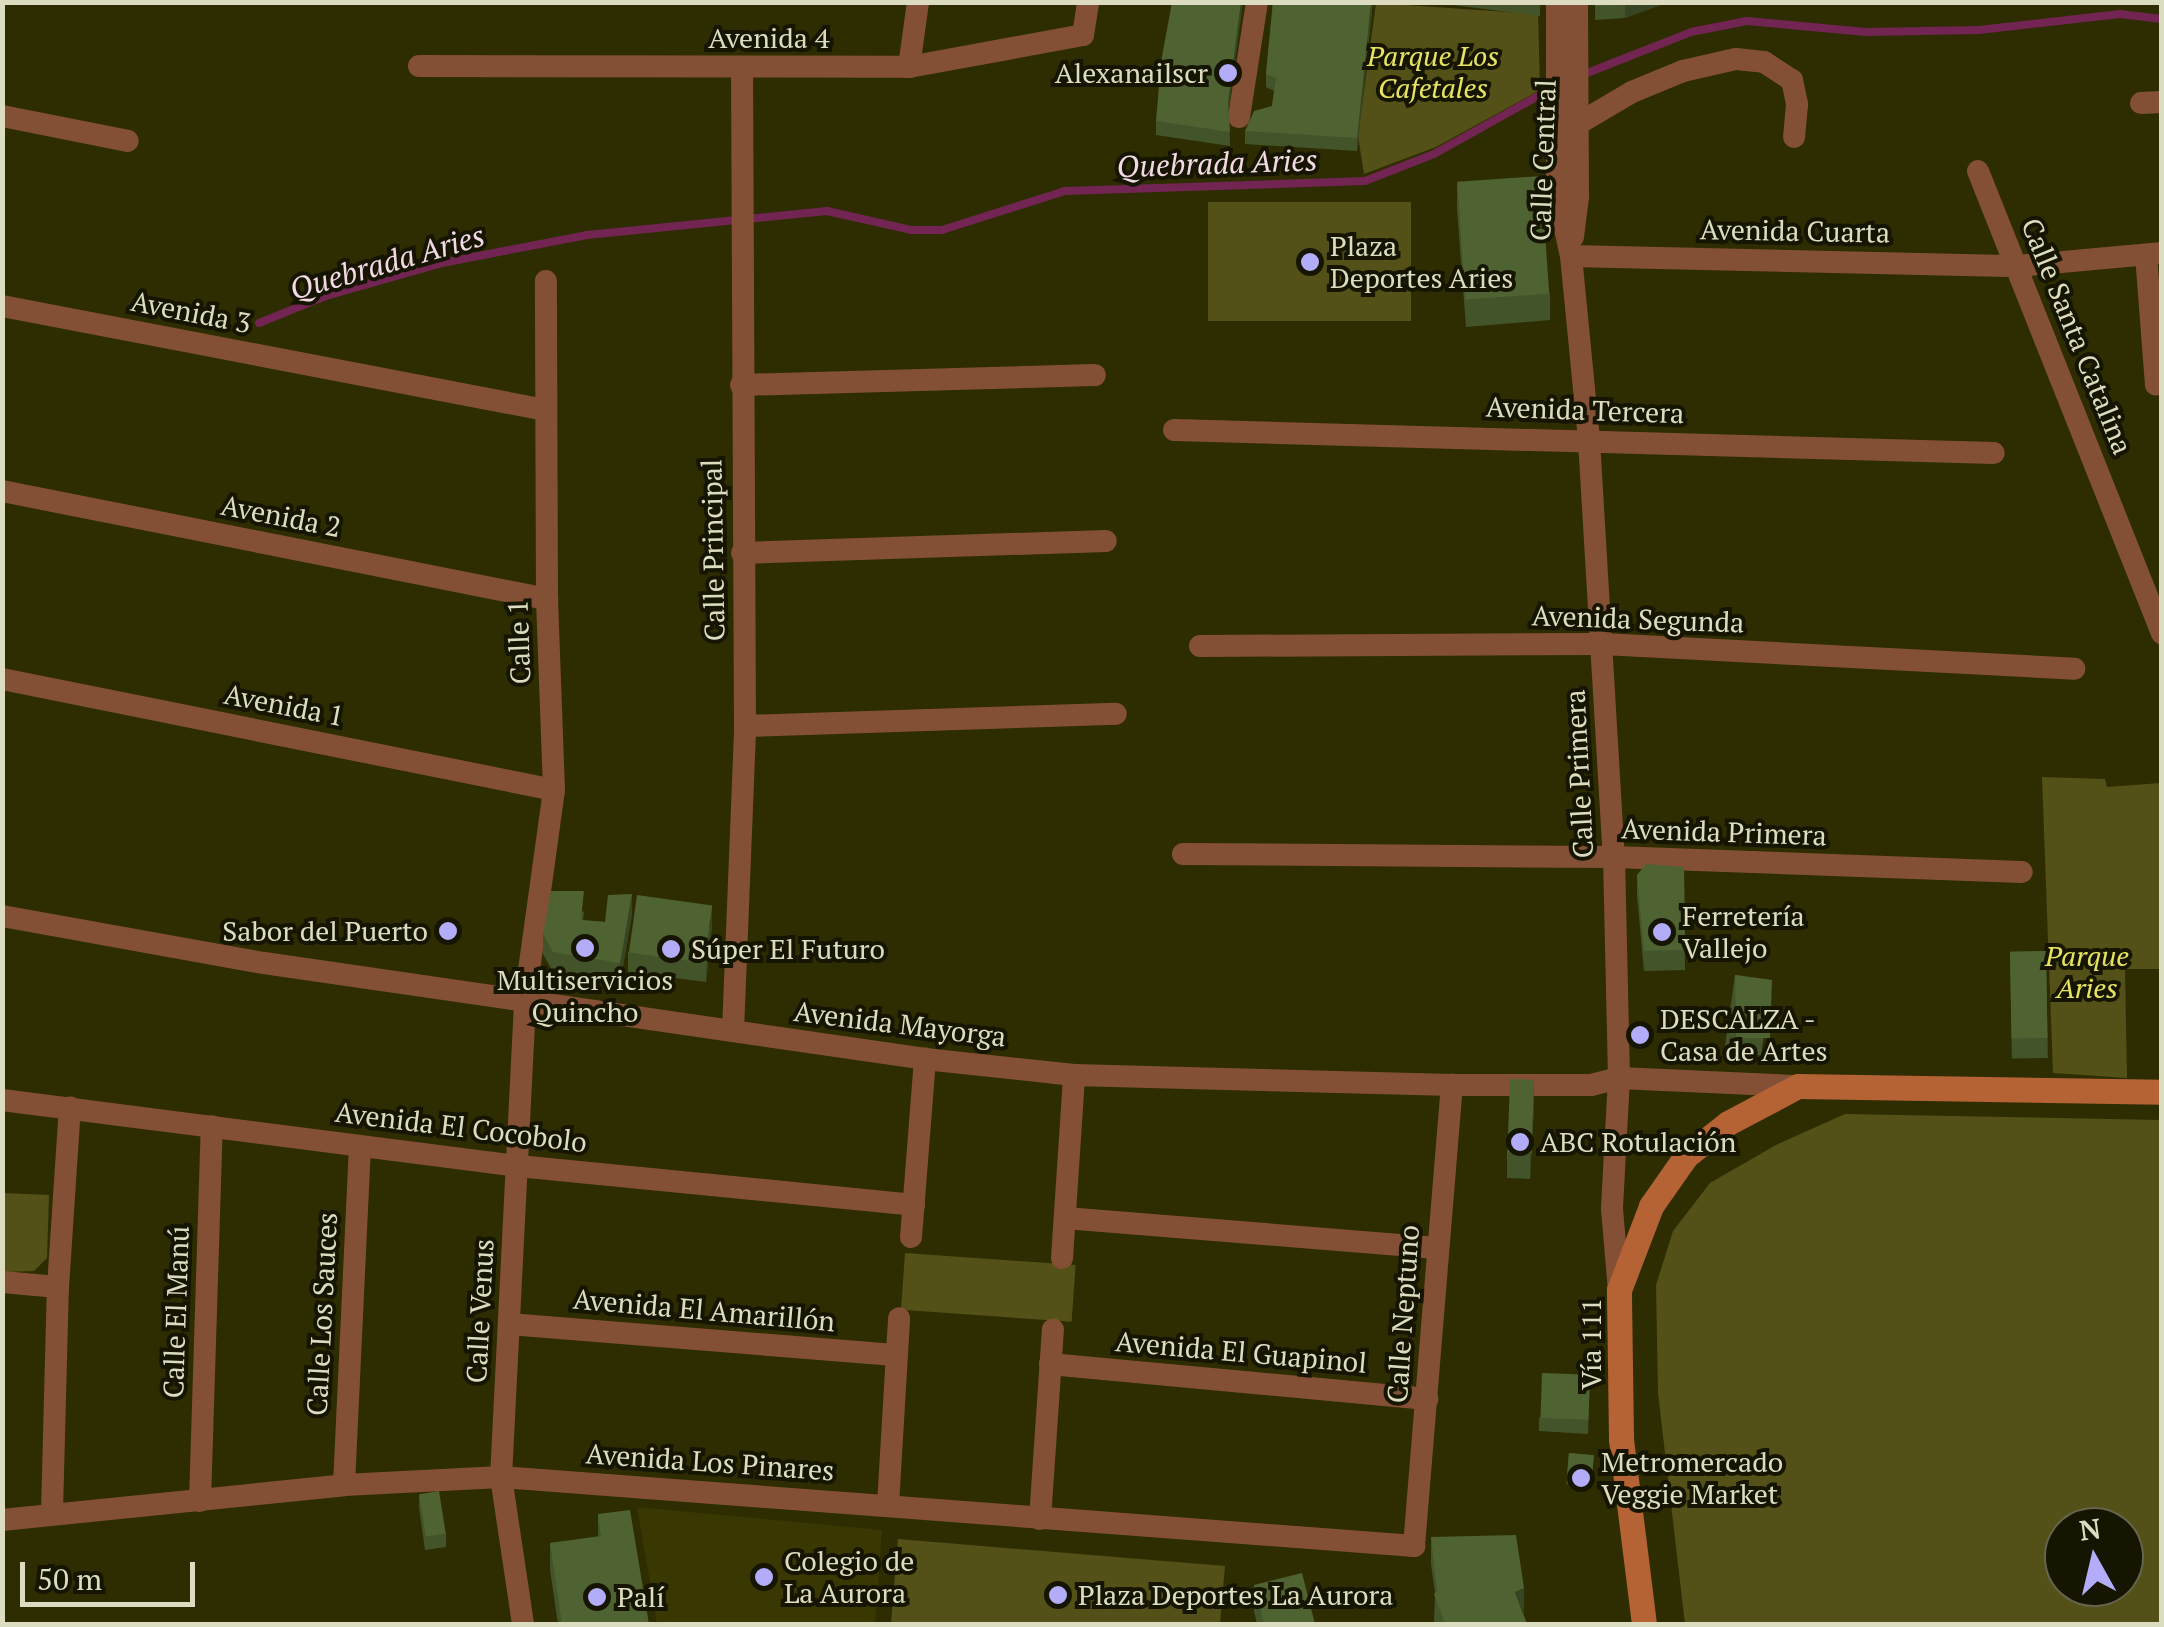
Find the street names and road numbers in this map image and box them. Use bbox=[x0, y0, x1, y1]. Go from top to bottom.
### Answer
street label: Avenida 4 bbox=[708, 21, 830, 55]
street label: Calle Central bbox=[1523, 79, 1563, 241]
street label: Avenida Cuarta bbox=[1700, 213, 1890, 249]
street label: Calle Santa Catalina bbox=[2014, 213, 2140, 459]
street label: Avenida 3 bbox=[128, 284, 254, 340]
street label: Avenida Tercera bbox=[1485, 390, 1685, 430]
street label: Calle Principal bbox=[695, 459, 731, 641]
street label: Avenida 2 bbox=[218, 488, 344, 544]
street label: Avenida Segunda bbox=[1531, 598, 1745, 640]
street label: Calle 1 bbox=[501, 599, 537, 685]
street label: Avenida 1 bbox=[221, 677, 347, 733]
street label: Calle Primera bbox=[1558, 689, 1600, 859]
street label: Avenida Primera bbox=[1621, 812, 1827, 852]
street label: Avenida Mayorga bbox=[792, 994, 1008, 1054]
street label: Avenida El Cocobolo bbox=[333, 1095, 589, 1159]
street label: Calle Los Sauces bbox=[300, 1211, 344, 1417]
street label: Calle Neptuno bbox=[1380, 1224, 1426, 1404]
street label: Calle El Manú bbox=[156, 1225, 196, 1399]
street label: Calle Venus bbox=[459, 1238, 501, 1384]
street label: Avenida El Amarillón bbox=[571, 1282, 837, 1338]
street label: Vía 111 bbox=[1574, 1298, 1608, 1390]
street label: Avenida El Guapinol bbox=[1114, 1324, 1368, 1380]
street label: Avenida Los Pinares bbox=[585, 1437, 835, 1487]

